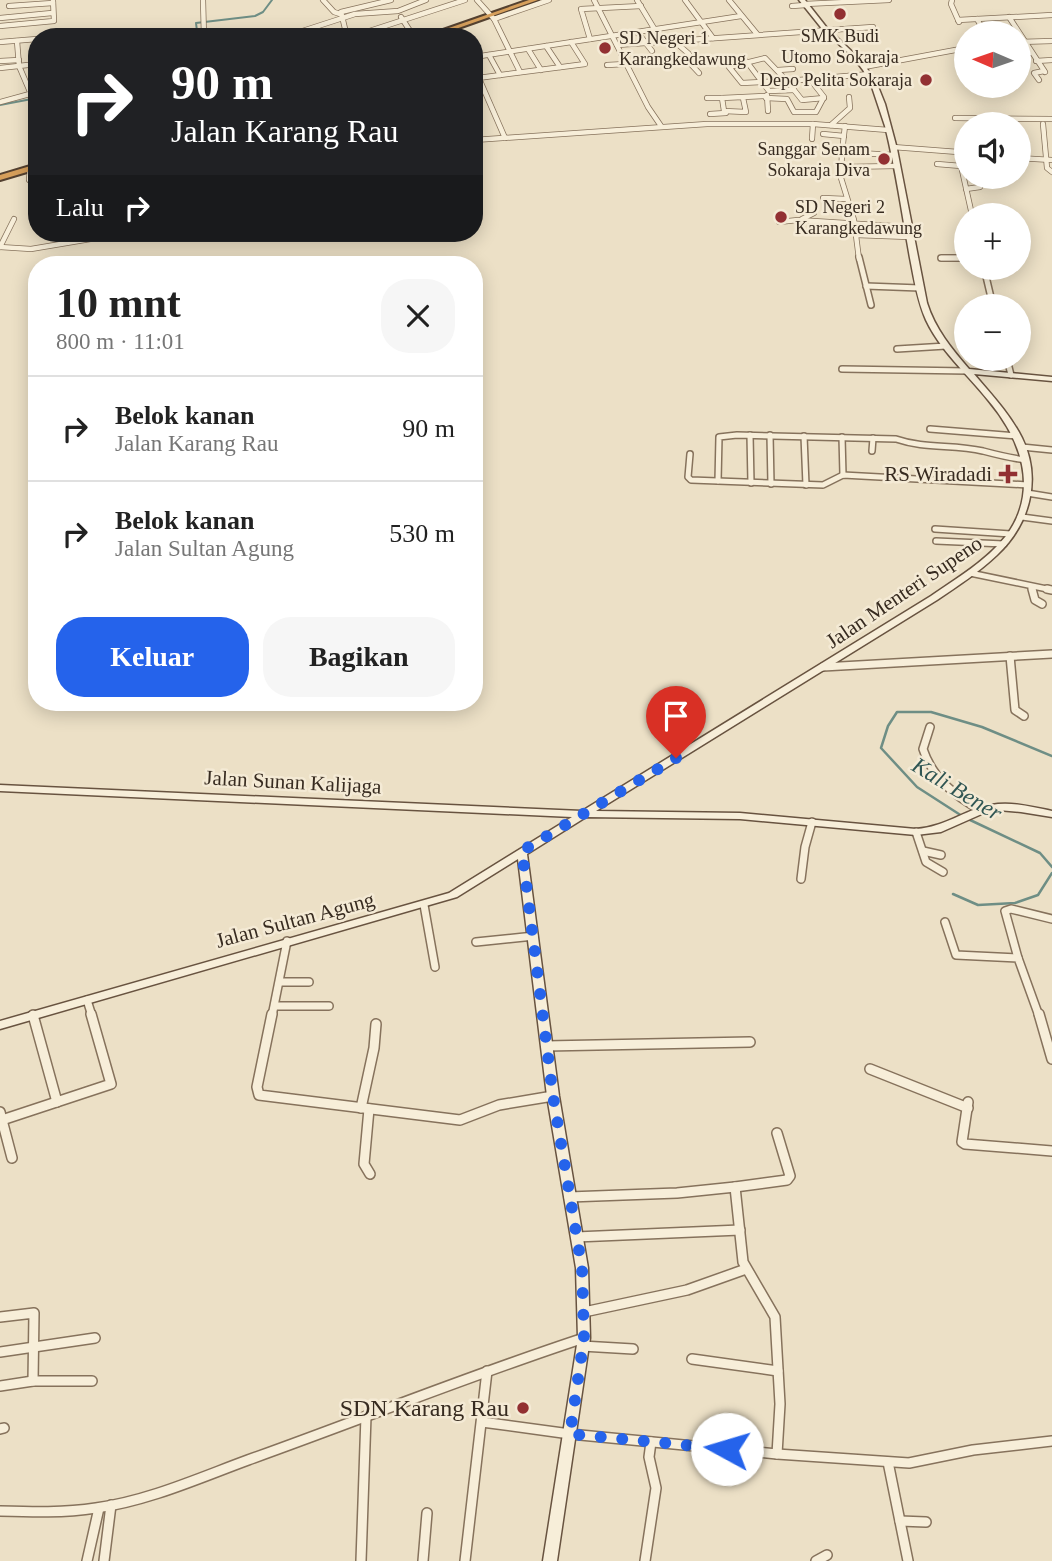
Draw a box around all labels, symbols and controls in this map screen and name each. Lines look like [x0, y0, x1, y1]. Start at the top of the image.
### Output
marker: SMK Budi Utomo Sokaraja [832, 6, 848, 22]
north arrow [954, 21, 1031, 98]
map controls [954, 21, 1031, 371]
place label: SMK Budi Utomo Sokaraja [781, 26, 899, 67]
place label: SD Negeri 1 Karangkedawung [619, 28, 746, 69]
marker: SD Negeri 1 Karangkedawung [597, 40, 613, 56]
text: 90 m [171, 55, 273, 110]
icon: right [56, 56, 147, 147]
place label: Depo Pelita Sokaraja [760, 70, 912, 90]
marker: Depo Pelita Sokaraja [918, 72, 934, 88]
button: sound [954, 112, 1031, 189]
text: Jalan Karang Rau [171, 113, 398, 149]
place label: Sanggar Senam Sokaraja Diva [758, 139, 870, 180]
marker: Sanggar Senam Sokaraja Diva [876, 151, 892, 167]
icon: right [118, 189, 156, 227]
text: Lalu [56, 193, 104, 222]
place label: SD Negeri 2 Karangkedawung [795, 197, 922, 238]
button: + [954, 203, 1031, 280]
marker: SD Negeri 2 Karangkedawung [773, 209, 789, 225]
button: close [381, 279, 455, 353]
text: 10 mnt [56, 280, 181, 326]
button: − [954, 294, 1031, 371]
text: 800 m · 11:01 [56, 329, 185, 354]
text: Belok kanan [115, 401, 254, 430]
icon: right [56, 410, 94, 448]
text: 90 m [402, 414, 455, 443]
text: Jalan Karang Rau [115, 431, 279, 456]
place label: RS Wiradadi [884, 462, 992, 486]
marker: RS Wiradadi [998, 464, 1018, 484]
text: Belok kanan [115, 506, 254, 535]
icon: right [56, 515, 94, 553]
text: 530 m [389, 519, 455, 548]
street label: Jalan Menteri Supeno [821, 531, 987, 653]
text: Jalan Sultan Agung [115, 536, 294, 561]
button: Keluar [56, 617, 249, 697]
button: Bagikan [263, 617, 455, 697]
pin [646, 686, 706, 758]
icon: arrive [657, 697, 695, 735]
water label: Kali Bener [907, 752, 1007, 826]
street label: Jalan Sunan Kalijaga [204, 765, 383, 799]
street label: Jalan Sultan Agung [213, 887, 377, 953]
place label: SDN Karang Rau [340, 1395, 509, 1421]
marker: SDN Karang Rau [515, 1400, 531, 1416]
position arrow [690, 1412, 764, 1486]

